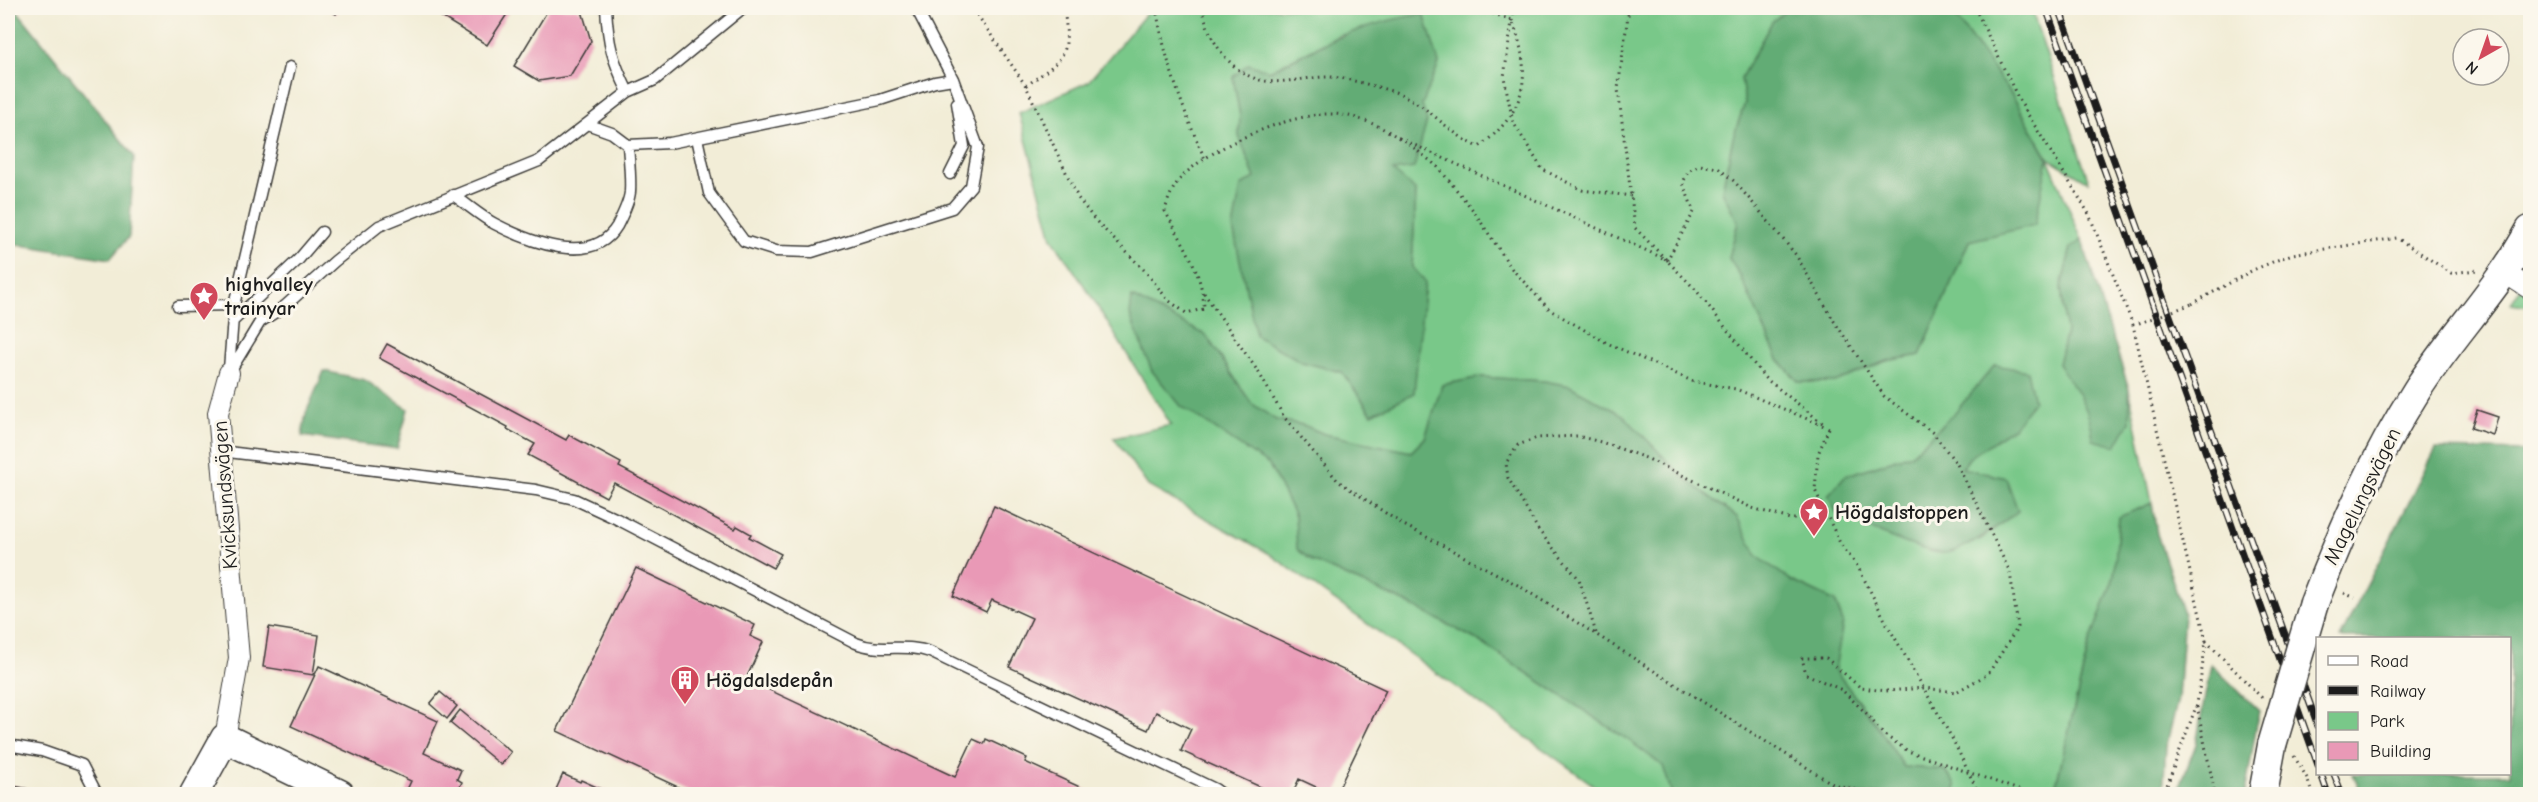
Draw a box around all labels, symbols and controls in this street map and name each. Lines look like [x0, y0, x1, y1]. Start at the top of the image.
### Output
north arrow [2451, 27, 2511, 87]
text: N [2462, 57, 2482, 78]
place label: highvalley trainyar [224, 272, 313, 320]
place icon: highvalley trainyar [188, 280, 220, 322]
street label: Kvicksundsvägen [208, 420, 242, 570]
street label: Magelungsvägen [2318, 424, 2406, 568]
place icon: Högdalstoppen [1798, 496, 1830, 538]
place label: Högdalstoppen [1835, 500, 1969, 524]
legend [2316, 637, 2511, 775]
text: Road [2370, 651, 2409, 672]
building icon: Högdalsdepån [669, 664, 701, 706]
place label: Högdalsdepån [706, 668, 833, 692]
text: Railway [2370, 681, 2427, 702]
text: Park [2370, 711, 2405, 732]
text: Building [2370, 741, 2432, 762]

